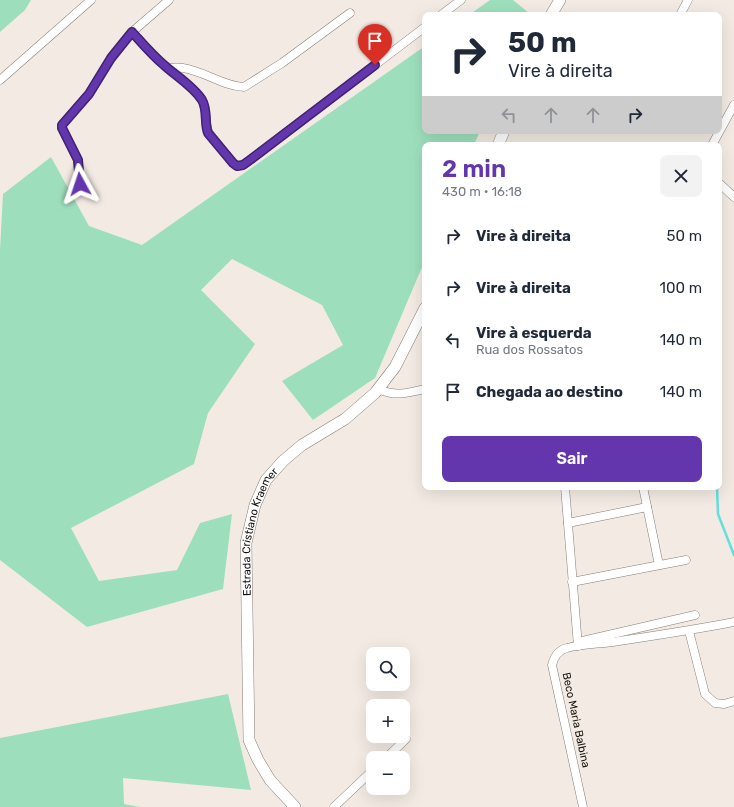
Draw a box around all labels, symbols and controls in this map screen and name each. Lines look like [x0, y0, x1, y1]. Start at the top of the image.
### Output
pin [358, 24, 392, 65]
text: 50 m [508, 26, 577, 59]
icon: right [442, 28, 494, 80]
icon: arrive [364, 30, 386, 52]
text: Vire à direita [508, 60, 613, 82]
icon: left [498, 104, 520, 126]
icon: ahead [540, 104, 562, 126]
icon: ahead [582, 104, 604, 126]
icon: right [624, 104, 646, 126]
text: 2 min [442, 155, 506, 183]
button: close [660, 155, 702, 197]
position arrow [59, 163, 101, 205]
text: 430 m · 16:18 [442, 184, 522, 199]
icon: right [442, 225, 464, 247]
text: Vire à direita [476, 227, 571, 245]
text: 50 m [667, 227, 702, 245]
icon: right [442, 277, 464, 299]
text: Vire à direita [476, 279, 571, 297]
text: 100 m [660, 279, 702, 297]
text: Vire à esquerda [476, 324, 592, 342]
icon: left [442, 329, 464, 351]
text: 140 m [660, 331, 702, 349]
text: Rua dos Rossatos [476, 342, 583, 357]
icon: arrive [442, 381, 464, 403]
text: Chegada ao destino [476, 383, 623, 401]
text: 140 m [660, 383, 702, 401]
button: Sair [442, 436, 702, 482]
street label: Estrada Cristiano Kraemer [239, 464, 281, 596]
map controls [366, 647, 410, 795]
button: search [366, 647, 410, 691]
street label: Beco Maria Balbina [560, 671, 592, 769]
button: + [366, 699, 410, 743]
button: − [366, 751, 410, 795]

